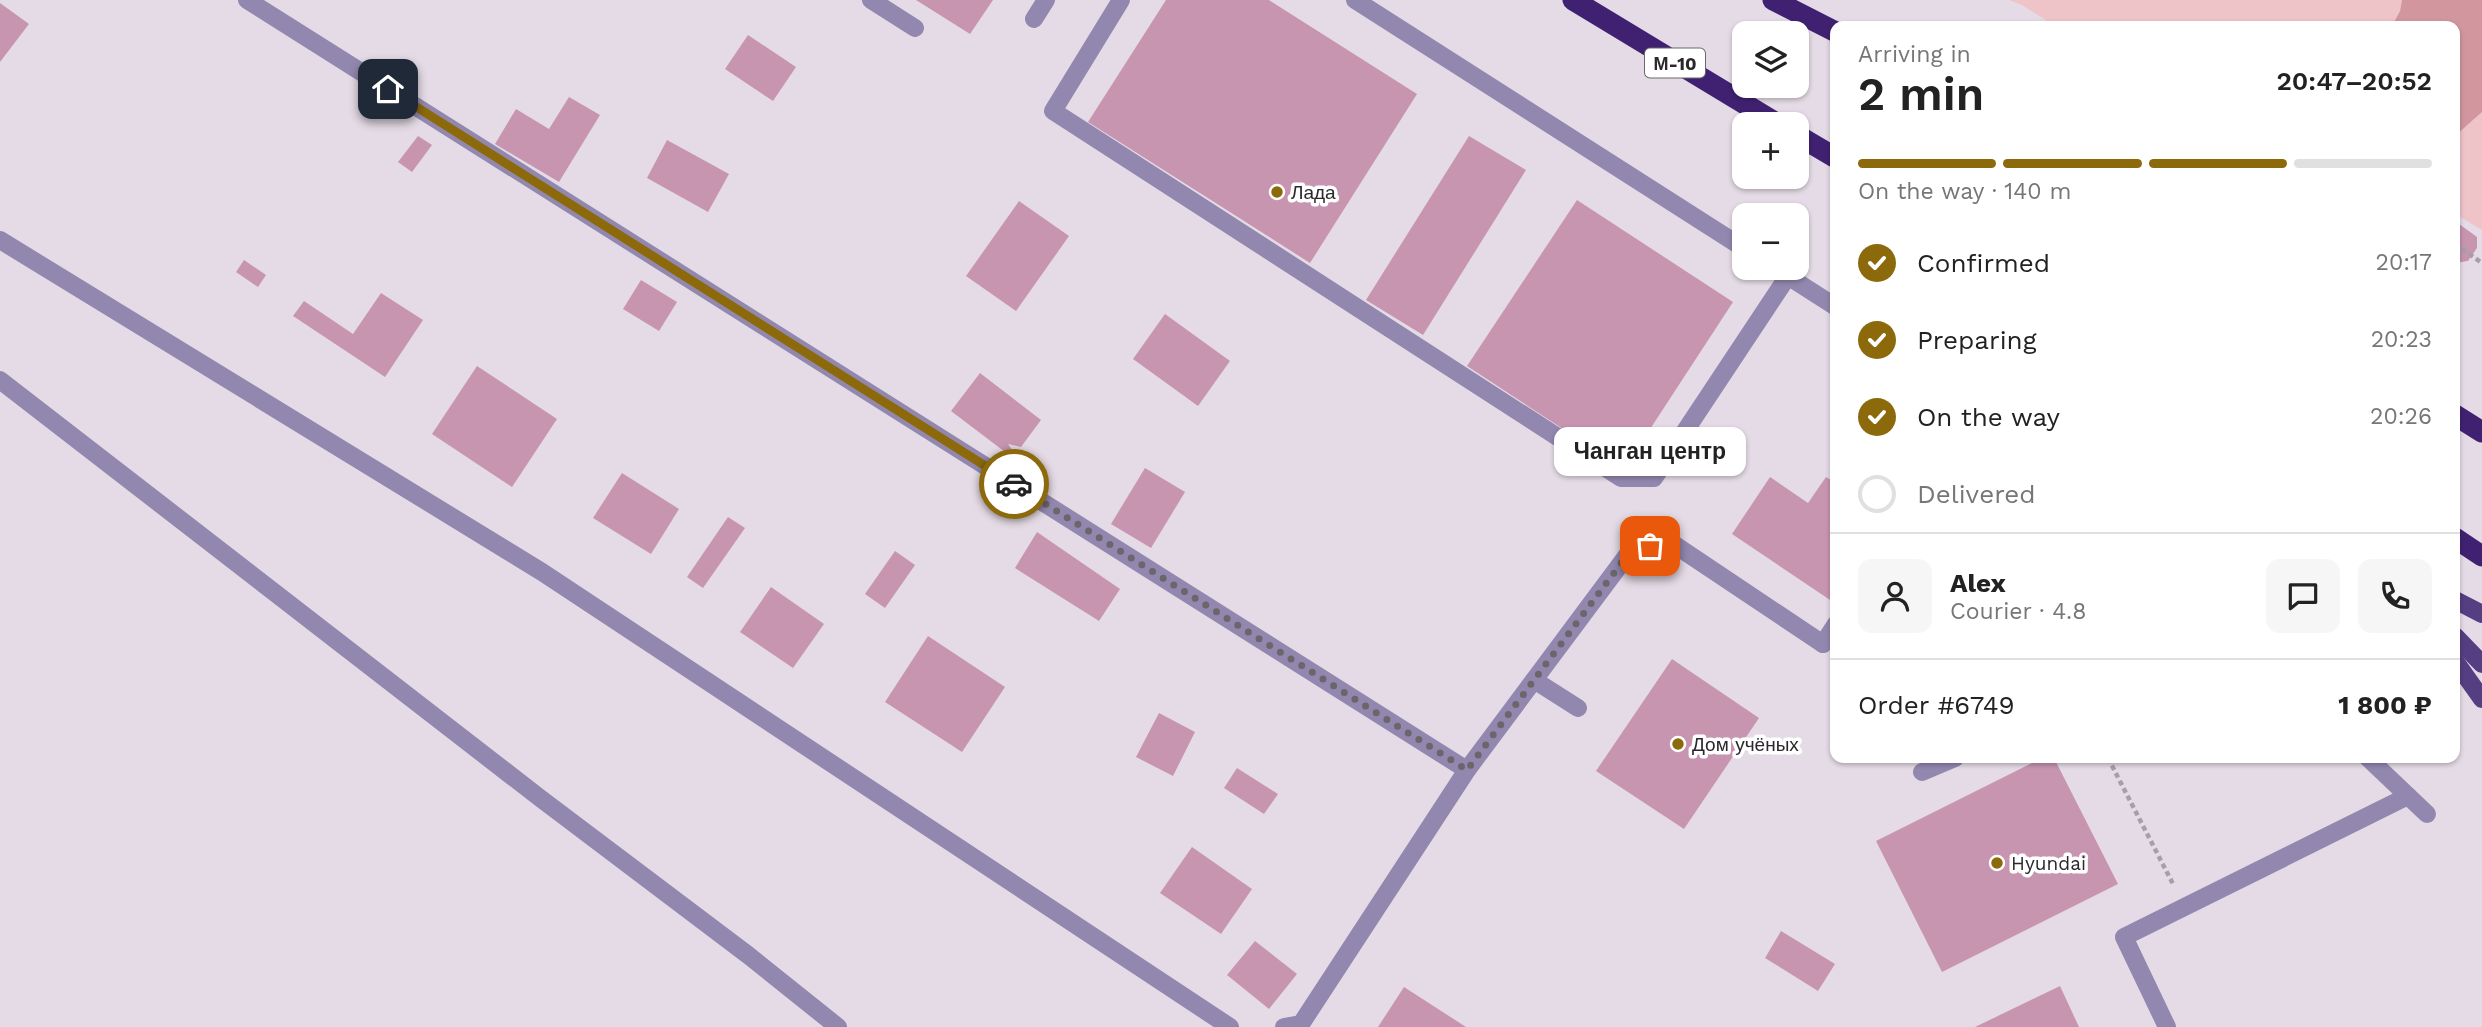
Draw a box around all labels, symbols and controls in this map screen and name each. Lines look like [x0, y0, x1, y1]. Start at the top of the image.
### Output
map controls [1732, 21, 1809, 280]
button: layers [1732, 21, 1809, 98]
text: Arriving in [1858, 41, 1971, 68]
road number: М-10 [1645, 48, 1705, 78]
pin [358, 59, 418, 119]
text: 20:47–20:52 [2276, 66, 2432, 96]
text: 2 min [1858, 67, 1984, 121]
icon: home [369, 70, 407, 108]
button: + [1732, 112, 1809, 189]
text: On the way · 140 m [1858, 178, 2071, 205]
place label: Лада [1291, 181, 1336, 204]
marker: Лада [1269, 184, 1285, 200]
button: − [1732, 203, 1809, 280]
icon: check [1858, 244, 1896, 282]
text: Confirmed [1917, 248, 2050, 278]
text: 20:17 [2376, 249, 2432, 276]
icon: check [1858, 321, 1896, 359]
text: Preparing [1917, 325, 2037, 355]
text: 20:23 [2371, 326, 2432, 353]
icon: check [1858, 398, 1896, 436]
text: On the way [1917, 402, 2060, 432]
text: 20:26 [2370, 403, 2432, 430]
callout: Чанган центр [1554, 427, 1746, 476]
text: Чанган центр [1574, 438, 1726, 465]
courier [979, 449, 1049, 519]
icon: car [995, 465, 1033, 503]
text: Delivered [1917, 479, 2036, 509]
pin [1620, 516, 1680, 576]
icon: bag [1631, 527, 1669, 565]
button: person [1858, 559, 1932, 633]
button: chat [2266, 559, 2340, 633]
button: phone [2358, 559, 2432, 633]
text: Alex [1950, 568, 2006, 598]
text: Courier · 4.8 [1950, 598, 2086, 625]
text: Order #6749 [1858, 690, 2015, 720]
text: 1 800 ₽ [2338, 690, 2432, 720]
place label: Дом учёных [1692, 733, 1799, 756]
marker: Дом учёных [1670, 736, 1686, 752]
place label: Hyundai [2011, 852, 2086, 875]
marker: Hyundai [1989, 855, 2005, 871]

